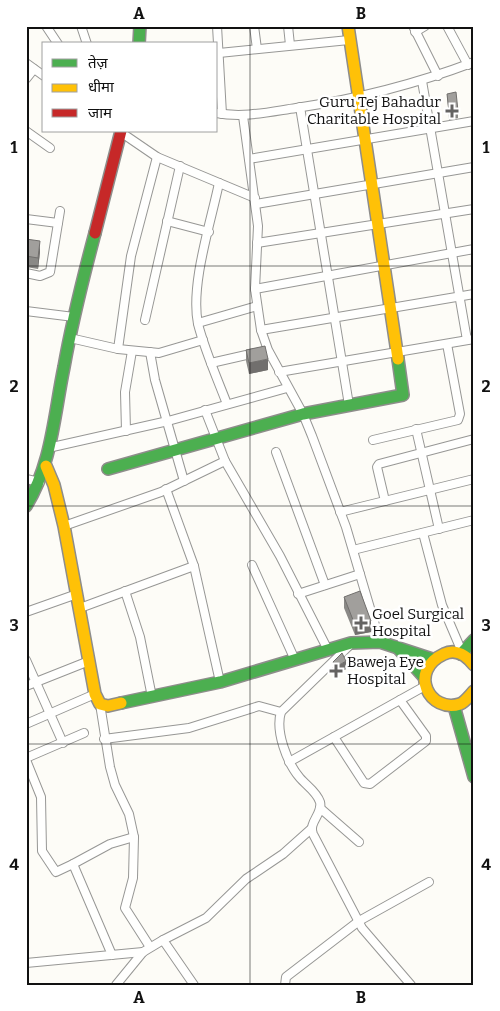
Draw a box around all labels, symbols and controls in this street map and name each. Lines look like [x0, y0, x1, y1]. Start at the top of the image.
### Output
text: A [133, 4, 145, 23]
text: B [356, 4, 366, 23]
legend [42, 42, 218, 132]
text: तेज़ [88, 54, 109, 72]
text: धीमा [88, 78, 115, 96]
place label: Guru Tej Bahadur Charitable Hospital [307, 93, 441, 128]
text: जाम [88, 104, 113, 122]
marker: Guru Tej Bahadur Charitable Hospital [445, 104, 459, 118]
text: 1 [11, 138, 18, 157]
text: 1 [483, 138, 490, 157]
text: 2 [9, 377, 19, 396]
text: 2 [481, 377, 491, 396]
place label: Goel Surgical Hospital [372, 605, 464, 640]
text: 3 [9, 616, 19, 635]
marker: Goel Surgical Hospital [354, 616, 368, 630]
text: 3 [481, 616, 491, 635]
place label: Baweja Eye Hospital [347, 653, 424, 688]
marker: Baweja Eye Hospital [329, 664, 343, 678]
text: 4 [9, 855, 19, 874]
text: 4 [481, 855, 491, 874]
text: A [133, 988, 145, 1007]
text: B [356, 988, 366, 1007]

